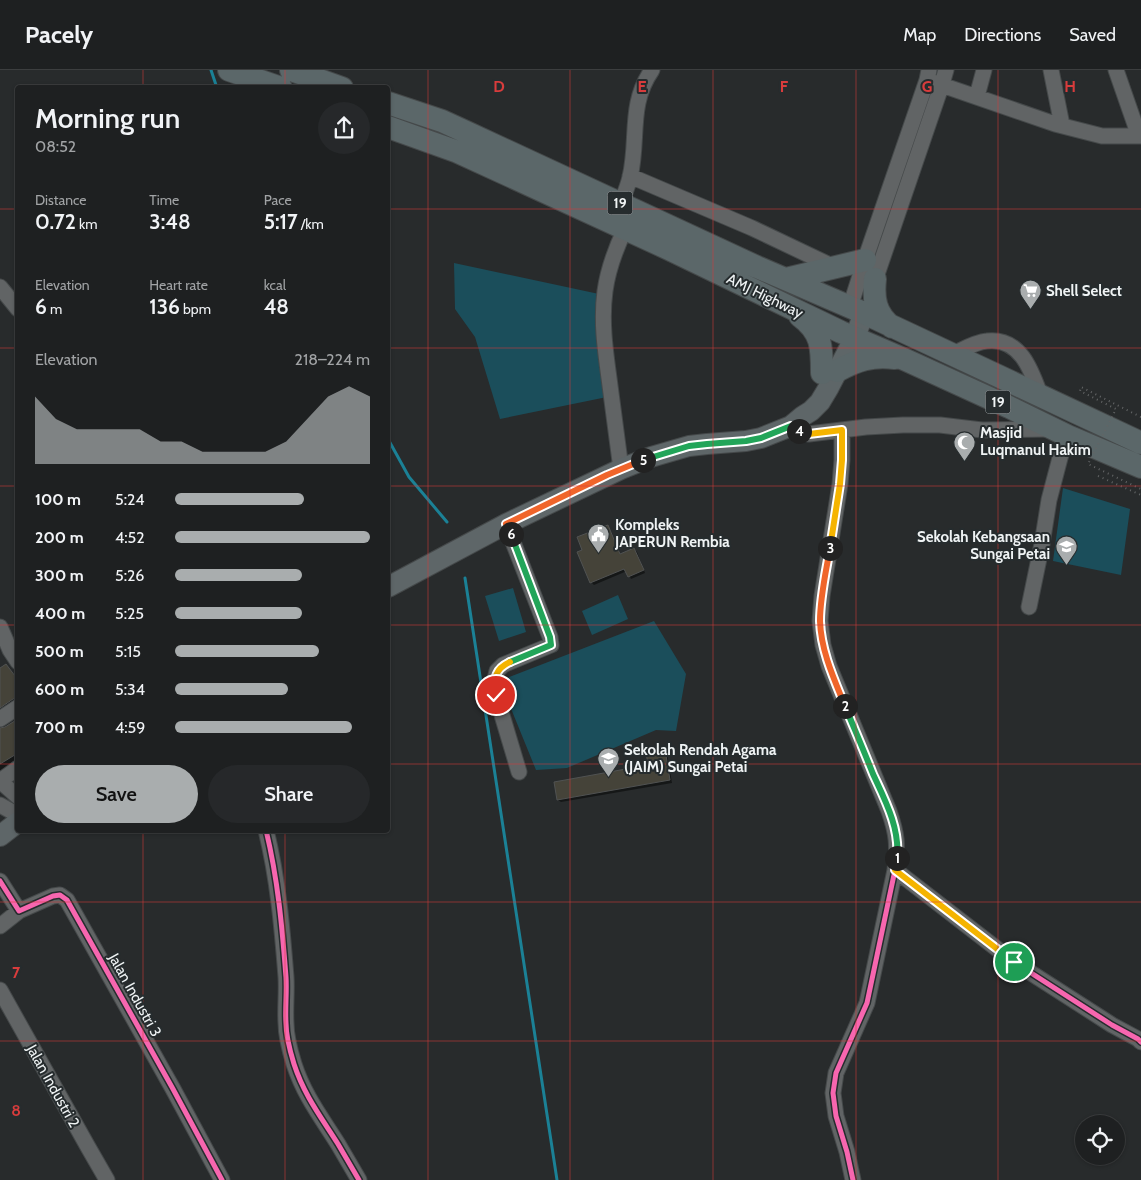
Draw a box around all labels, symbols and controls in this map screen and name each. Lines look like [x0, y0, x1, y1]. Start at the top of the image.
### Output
text: Pacely [25, 20, 93, 49]
text: Map [903, 24, 936, 46]
text: Directions [964, 24, 1041, 46]
text: Saved [1069, 24, 1116, 46]
text: D [493, 77, 505, 96]
text: E [637, 77, 647, 96]
text: F [780, 77, 789, 96]
text: G [922, 77, 932, 96]
text: H [1064, 77, 1076, 96]
text: Morning run [35, 101, 180, 135]
button: share [318, 102, 370, 154]
text: 08:52 [35, 137, 76, 156]
text: Distance [35, 191, 87, 209]
text: Time [149, 191, 179, 209]
text: Pace [264, 191, 292, 209]
road number: 19 [608, 192, 632, 214]
text: 0.72 [35, 209, 76, 234]
text: 3:48 [149, 209, 191, 234]
text: 5:17 [264, 209, 298, 234]
text: km [76, 215, 97, 233]
text: /km [298, 215, 324, 233]
street label: AMJ Highway [724, 270, 807, 322]
text: Elevation [35, 276, 90, 294]
text: Heart rate [149, 276, 208, 294]
text: kcal [264, 276, 286, 294]
supermarket icon: Shell Select [1018, 279, 1042, 310]
place label: Shell Select [1046, 282, 1122, 300]
text: 6 [35, 294, 47, 319]
text: 136 [149, 294, 180, 319]
text: 48 [264, 294, 289, 319]
text: m [47, 300, 62, 318]
text: bpm [180, 300, 211, 318]
text: Elevation [35, 350, 98, 369]
text: 218–224 m [295, 350, 370, 369]
road number: 19 [986, 391, 1010, 414]
pin: 4 [786, 418, 812, 444]
text: 4 [795, 422, 804, 440]
place label: Masjid Luqmanul Hakim [980, 424, 1091, 459]
mosque icon: Masjid Luqmanul Hakim [952, 430, 976, 461]
pin: 5 [630, 448, 656, 472]
text: 5 [640, 451, 647, 469]
text: 100 m [35, 490, 81, 509]
text: 5:24 [115, 490, 145, 509]
place label: Kompleks JAPERUN Rembia [614, 516, 730, 551]
pin: 6 [498, 522, 524, 546]
public building icon: Kompleks JAPERUN Rembia [587, 522, 611, 553]
text: 6 [508, 525, 515, 543]
text: 200 m [35, 528, 84, 547]
text: 4:52 [115, 528, 145, 547]
place label: Sekolah Kebangsaan Sungai Petai [917, 528, 1050, 563]
school or university icon: Sekolah Kebangsaan Sungai Petai [1054, 534, 1078, 565]
pin: 3 [818, 536, 842, 560]
text: 3 [827, 539, 834, 557]
text: 300 m [35, 566, 84, 585]
text: 5:26 [115, 566, 144, 585]
text: 400 m [35, 604, 85, 623]
text: 5:25 [115, 604, 144, 623]
text: 500 m [35, 642, 84, 661]
text: 5:15 [115, 642, 141, 661]
pin [475, 674, 517, 716]
text: 600 m [35, 680, 84, 699]
text: 5:34 [115, 680, 145, 699]
icon: check [482, 681, 510, 709]
pin: 2 [832, 694, 858, 718]
text: 2 [842, 697, 849, 715]
text: 700 m [35, 718, 83, 737]
text: 4:59 [115, 718, 145, 737]
place label: Sekolah Rendah Agama (JAIM) Sungai Petai [624, 741, 777, 776]
school or university icon: Sekolah Rendah Agama (JAIM) Sungai Petai [596, 747, 620, 778]
button: Save [35, 765, 198, 823]
button: Share [208, 765, 370, 823]
pin: 1 [884, 846, 910, 870]
text: 1 [895, 849, 900, 867]
pin [993, 941, 1035, 983]
icon: arrive [1000, 948, 1028, 976]
street label: Jalan Industri 3 [104, 949, 165, 1040]
text: 7 [12, 963, 21, 982]
street label: Jalan Industri 2 [22, 1041, 83, 1131]
text: 8 [11, 1101, 21, 1120]
map controls [1075, 1115, 1125, 1165]
button: locate [1075, 1115, 1125, 1165]

